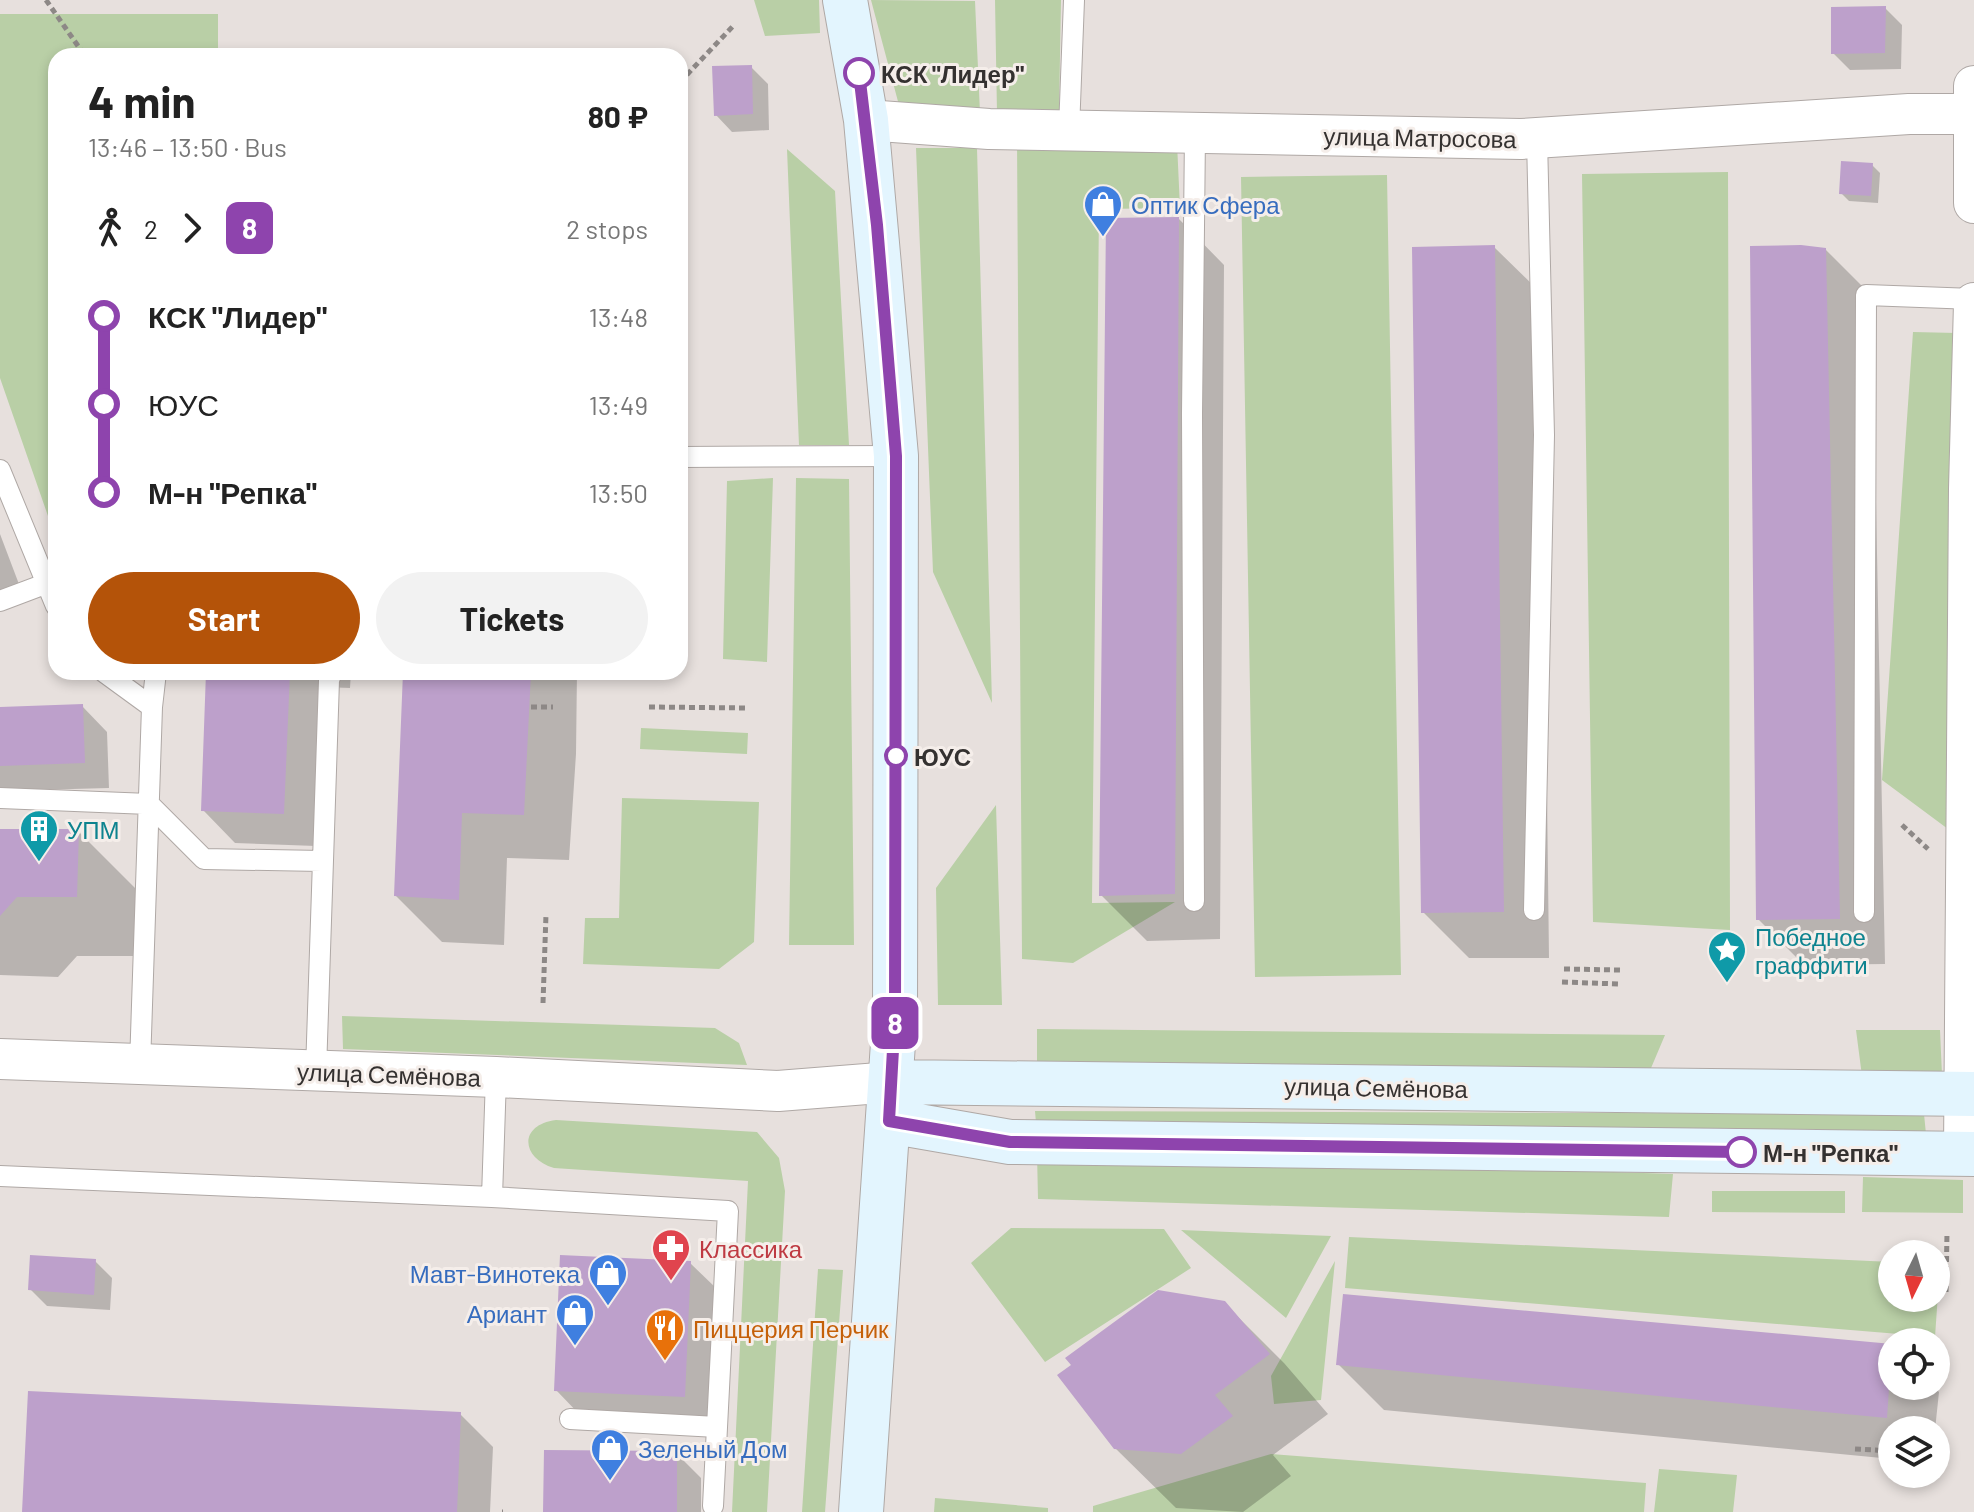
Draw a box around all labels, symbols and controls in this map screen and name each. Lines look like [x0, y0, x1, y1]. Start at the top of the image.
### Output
marker: КСК "Лидер" [844, 58, 874, 88]
place label: КСК "Лидер" [881, 59, 1025, 88]
text: 4 min [88, 74, 195, 127]
text: 80 ₽ [588, 98, 648, 134]
street label: улица Матросова [1323, 121, 1517, 153]
text: 13:46 – 13:50 · Bus [88, 131, 287, 162]
shop icon: Оптик Сфера [1082, 183, 1124, 238]
place label: Оптик Сфера [1131, 190, 1280, 219]
icon: walk [88, 206, 132, 250]
icon: forward [170, 206, 214, 250]
text: 8 [242, 211, 257, 245]
text: 2 [144, 213, 158, 244]
text: 2 stops [566, 213, 648, 244]
text: КСК "Лидер" [148, 298, 327, 334]
text: 13:48 [589, 301, 648, 332]
text: ЮУС [148, 386, 219, 422]
text: 13:49 [589, 389, 648, 420]
text: М-н "Репка" [148, 474, 317, 510]
text: 13:50 [589, 477, 648, 508]
button: Start [88, 572, 360, 664]
button: Tickets [376, 572, 648, 664]
place label: ЮУС [914, 742, 971, 771]
marker: ЮУС [885, 745, 907, 767]
building icon: УПМ [18, 808, 60, 863]
place label: УПМ [67, 815, 120, 844]
place label: Победное граффити [1755, 922, 1868, 979]
place icon: Победное граффити [1706, 929, 1748, 984]
line badge: 8 [869, 997, 921, 1049]
text: 8 [887, 1006, 903, 1040]
street label: улица Семёнова [297, 1056, 482, 1092]
street label: улица Семёнова [1284, 1071, 1469, 1103]
marker: М-н "Репка" [1726, 1137, 1756, 1167]
place label: М-н "Репка" [1763, 1138, 1898, 1167]
pharmacy icon: Классика [650, 1227, 692, 1282]
place label: Классика [699, 1234, 803, 1263]
north arrow [1878, 1240, 1950, 1312]
map controls [1878, 1240, 1950, 1488]
shop icon: Мавт-Винотека [587, 1252, 629, 1307]
place label: Мавт-Винотека [410, 1259, 581, 1288]
shop icon: Ариант [554, 1292, 596, 1347]
place label: Ариант [467, 1299, 547, 1328]
restaurant icon: Пиццерия Перчик [644, 1307, 686, 1362]
place label: Пиццерия Перчик [693, 1314, 889, 1343]
button: locate [1878, 1328, 1950, 1400]
button: layers [1878, 1416, 1950, 1488]
shop icon: Зеленый Дом [589, 1427, 631, 1482]
place label: Зеленый Дом [638, 1434, 787, 1463]

